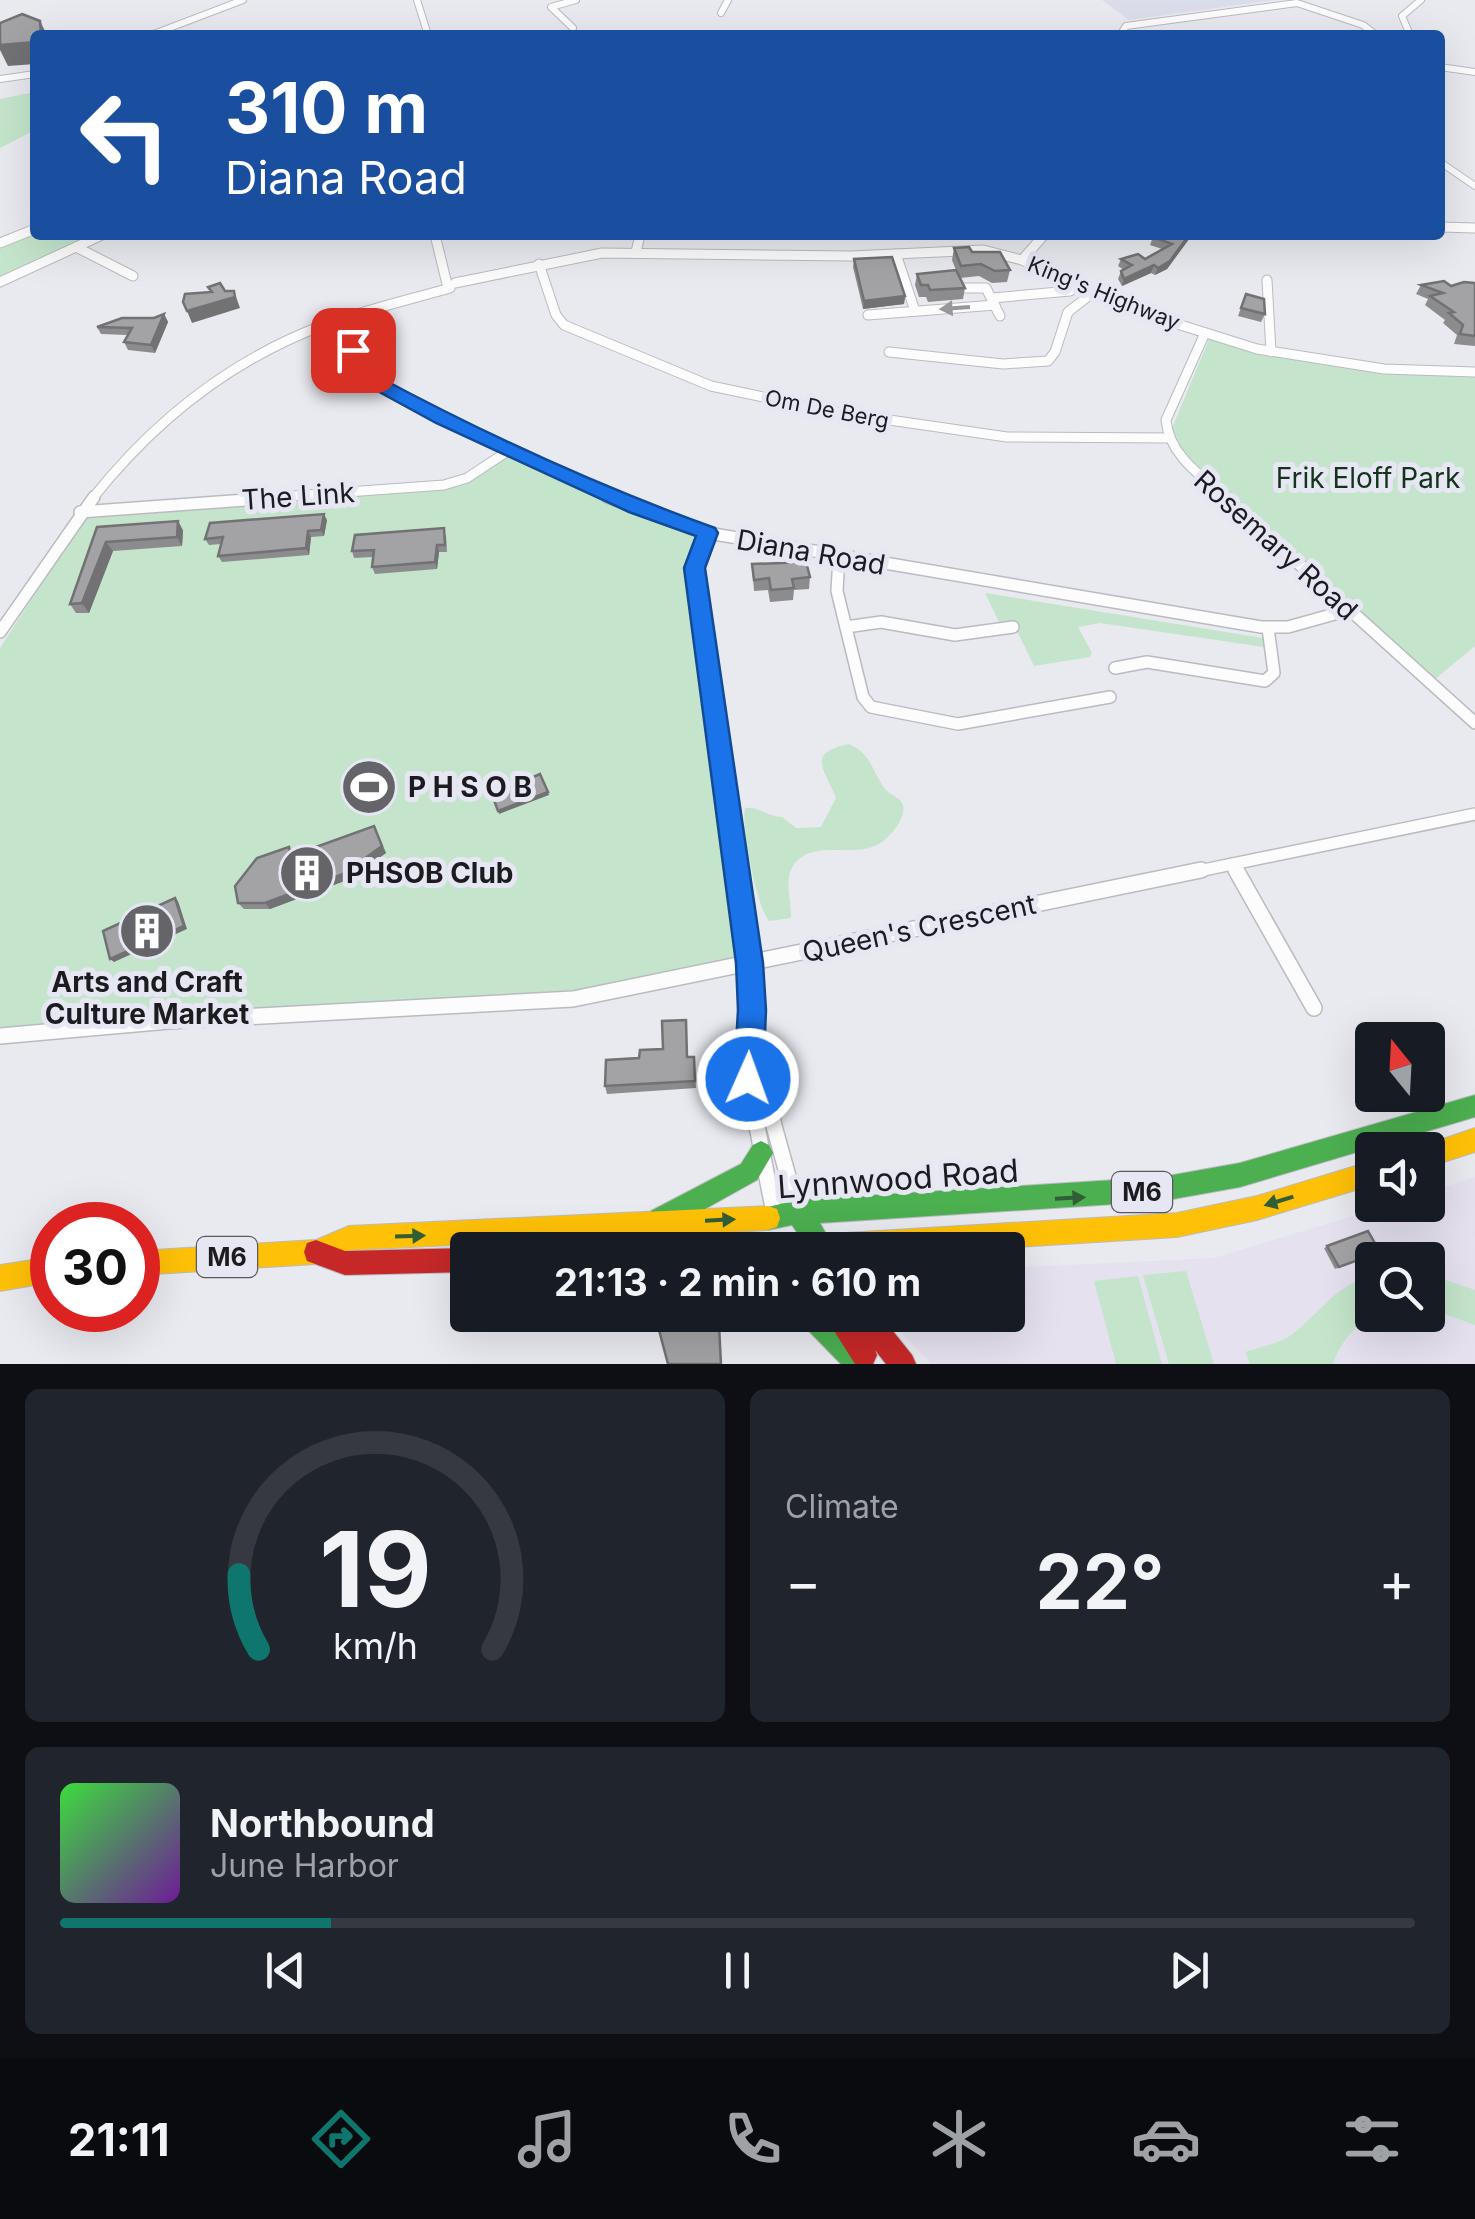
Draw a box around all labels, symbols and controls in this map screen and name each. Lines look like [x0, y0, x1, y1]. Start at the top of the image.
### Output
text: 310 m [225, 65, 428, 150]
icon: left [60, 70, 190, 200]
text: Diana Road [225, 150, 467, 205]
street label: King's Highway [1024, 251, 1184, 335]
one-way arrow [939, 300, 971, 316]
pin [311, 308, 396, 393]
icon: arrive [326, 323, 381, 378]
street label: Om De Berg [763, 384, 891, 434]
park label: Frik Eloff Park [1276, 461, 1460, 495]
street label: Rosemary Road [1187, 463, 1365, 627]
street label: The Link [240, 475, 356, 517]
street label: Diana Road [734, 522, 888, 582]
sports icon: P H S O B [339, 757, 399, 817]
place label: P H S O B [408, 770, 532, 804]
building icon: PHSOB Club [277, 843, 337, 903]
place label: PHSOB Club [346, 856, 514, 890]
street label: Queen's Crescent [799, 887, 1039, 969]
building icon: Arts and Craft Culture Market [117, 901, 177, 961]
place label: Arts and Craft Culture Market [45, 965, 249, 1031]
north arrow [1355, 1022, 1445, 1112]
map controls [1355, 1022, 1445, 1332]
position arrow [696, 1027, 800, 1131]
button: sound [1355, 1132, 1445, 1222]
street label: Lynnwood Road [776, 1151, 1020, 1206]
road number: M6 [1112, 1172, 1172, 1212]
one-way arrow [1055, 1190, 1087, 1206]
one-way arrow [1263, 1194, 1294, 1209]
speed limit sign: 30 [30, 1202, 160, 1332]
one-way arrow [704, 1212, 736, 1228]
one-way arrow [395, 1228, 427, 1244]
road number: M6 [197, 1237, 257, 1277]
button: search [1355, 1242, 1445, 1332]
text: 21:13 · 2 min · 610 m [554, 1259, 921, 1305]
text: Climate [785, 1487, 899, 1526]
text: 19 [319, 1506, 431, 1632]
text: 22° [1036, 1536, 1164, 1627]
text: − [785, 1549, 821, 1615]
text: + [1379, 1549, 1415, 1615]
text: km/h [333, 1624, 417, 1668]
text: Northbound [210, 1800, 435, 1846]
text: June Harbor [210, 1846, 399, 1885]
icon: previous [258, 1943, 313, 1998]
icon: pause [710, 1943, 765, 1998]
icon: next [1162, 1943, 1217, 1998]
icon: directions [306, 2104, 376, 2174]
icon: music [512, 2104, 582, 2174]
icon: phone [718, 2104, 788, 2174]
icon: climate [924, 2104, 994, 2174]
icon: car [1131, 2104, 1201, 2174]
icon: filters [1337, 2104, 1407, 2174]
text: 21:11 [68, 2112, 170, 2167]

